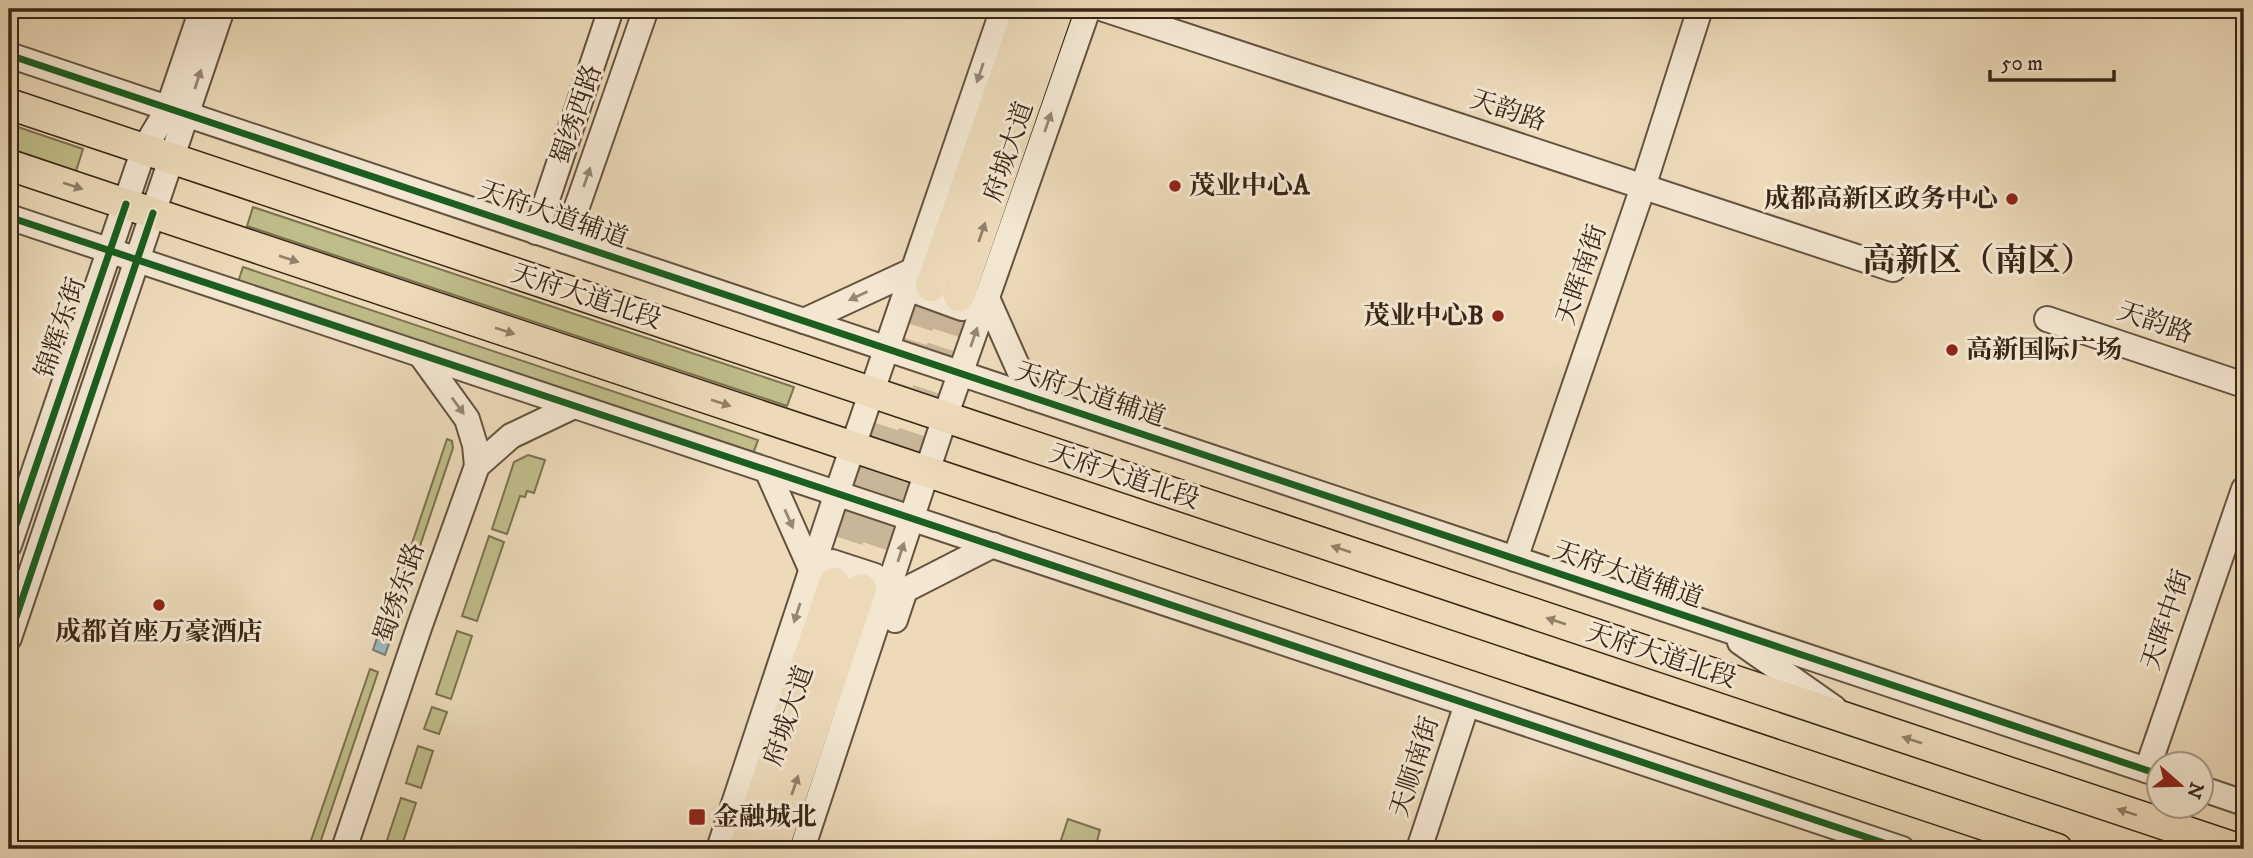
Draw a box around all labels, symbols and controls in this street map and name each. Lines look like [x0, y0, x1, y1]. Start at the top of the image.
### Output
scale bar [1990, 38, 2115, 82]
text: 50 m [2001, 51, 2043, 77]
street label: 蜀绣西路 [544, 60, 610, 170]
one-way arrow [974, 63, 985, 84]
one-way arrow [194, 68, 204, 89]
street label: 天韵路 [1466, 83, 1550, 139]
street label: 府城大道 [976, 97, 1042, 207]
one-way arrow [1043, 111, 1054, 132]
one-way arrow [582, 166, 593, 187]
place label: 茂业中心A [1189, 170, 1311, 203]
street label: 天府大道辅道 [474, 174, 632, 256]
marker: 茂业中心A [1167, 178, 1183, 194]
one-way arrow [63, 182, 84, 192]
place label: 成都高新区政务中心 [1764, 183, 1998, 216]
marker: 成都高新区政务中心 [2004, 191, 2020, 207]
street label: 天晖南街 [1549, 220, 1615, 330]
one-way arrow [977, 221, 987, 242]
district label: 高新区（南区） [1863, 241, 2094, 282]
one-way arrow [279, 254, 300, 265]
street label: 天府大道北段 [507, 257, 665, 337]
street label: 锦辉东街 [28, 273, 94, 383]
one-way arrow [848, 290, 868, 302]
street label: 天韵路 [2113, 295, 2197, 351]
place label: 茂业中心B [1364, 300, 1484, 333]
marker: 茂业中心B [1490, 308, 1506, 324]
one-way arrow [495, 326, 516, 337]
one-way arrow [969, 326, 980, 347]
place label: 高新国际广场 [1966, 334, 2122, 367]
marker: 高新国际广场 [1944, 342, 1960, 358]
street label: 天府大道辅道 [1011, 355, 1169, 435]
one-way arrow [451, 397, 465, 415]
one-way arrow [710, 398, 731, 409]
street label: 天府大道北段 [1045, 437, 1203, 517]
one-way arrow [783, 509, 795, 529]
street label: 天府大道辅道 [1549, 534, 1707, 616]
street label: 蜀绣东路 [367, 538, 433, 648]
one-way arrow [896, 541, 907, 562]
one-way arrow [1330, 543, 1351, 554]
street label: 天晖中街 [2134, 565, 2200, 675]
marker: 成都首座万豪酒店 [151, 597, 167, 613]
one-way arrow [791, 603, 801, 624]
one-way arrow [1546, 615, 1567, 626]
place label: 成都首座万豪酒店 [55, 616, 263, 649]
street label: 天府大道北段 [1582, 616, 1740, 696]
street label: 府城大道 [756, 661, 822, 771]
street label: 天顺南街 [1383, 712, 1447, 822]
one-way arrow [1901, 734, 1922, 745]
north arrow [2144, 750, 2214, 820]
one-way arrow [790, 774, 801, 795]
text: N [2181, 779, 2208, 802]
place label: 金融城北 [713, 801, 817, 834]
one-way arrow [2117, 806, 2138, 817]
marker: 金融城北 [687, 807, 707, 827]

